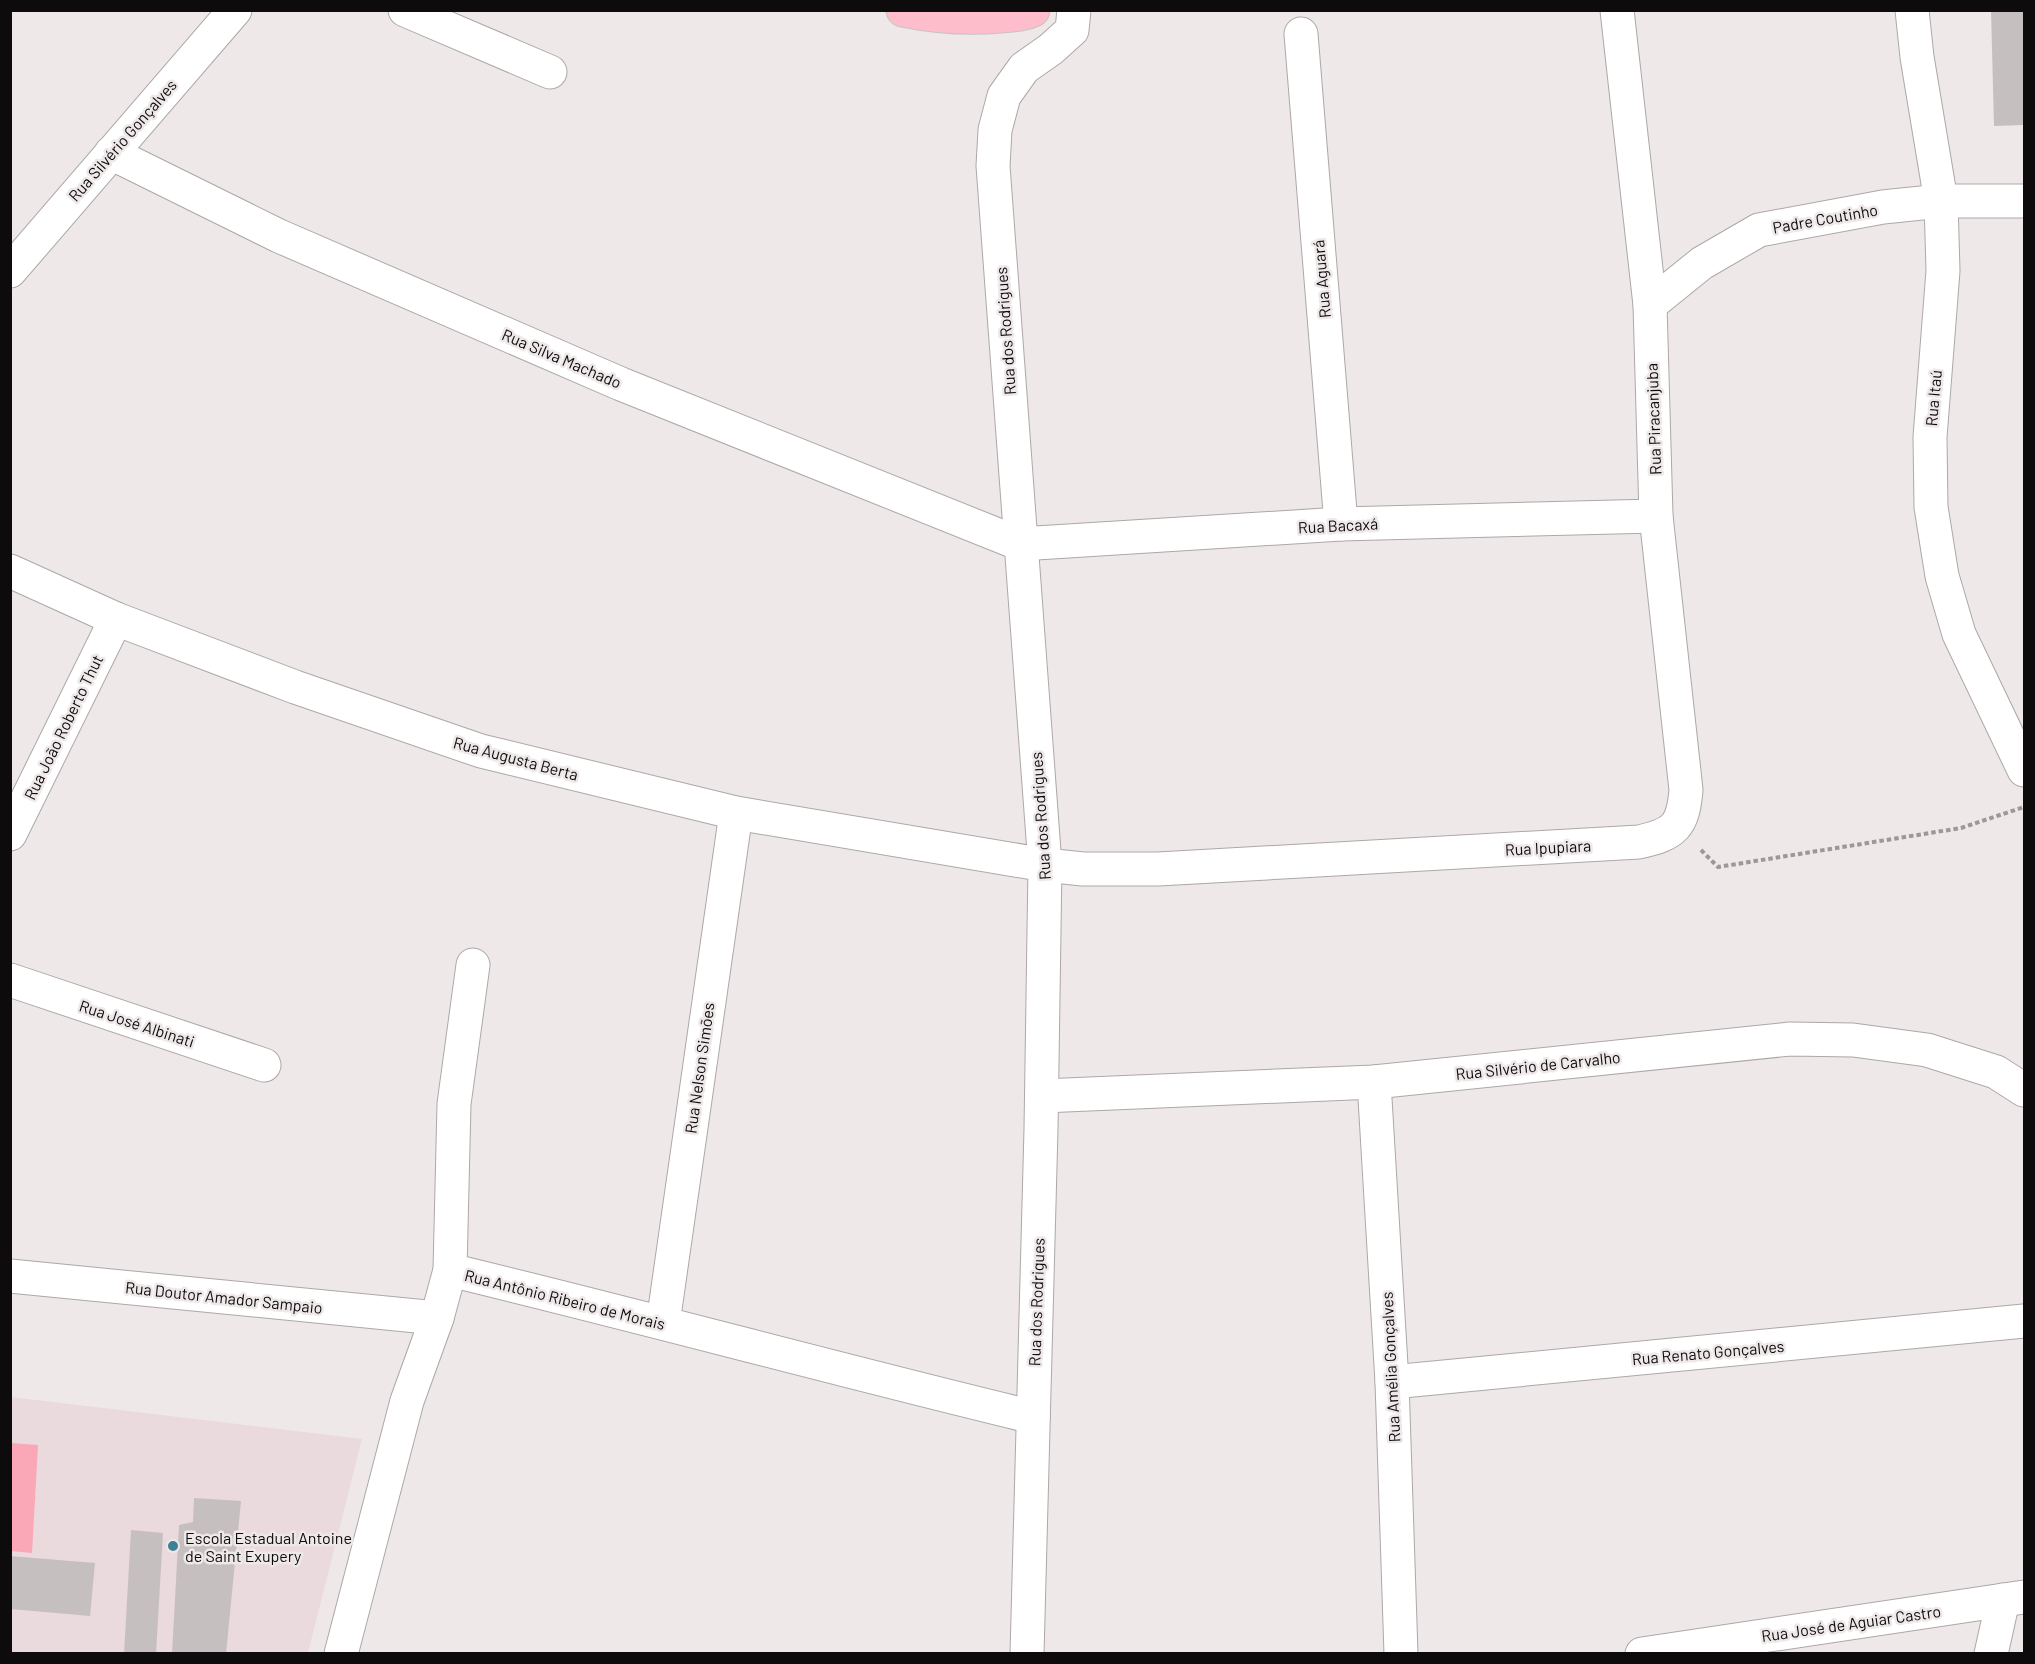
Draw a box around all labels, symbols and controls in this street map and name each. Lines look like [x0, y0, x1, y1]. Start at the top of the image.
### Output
street label: Rua Silvério Gonçalves [64, 75, 180, 205]
street label: Padre Coutinho [1771, 199, 1879, 237]
street label: Rua Aguará [1308, 239, 1334, 319]
street label: Rua dos Rodrigues [991, 266, 1019, 396]
street label: Rua Silva Machado [499, 324, 625, 392]
street label: Rua Piracanjuba [1642, 363, 1664, 475]
street label: Rua Itaú [1921, 369, 1945, 427]
street label: Rua Bacaxá [1297, 513, 1379, 537]
street label: Rua João Roberto Thut [20, 651, 106, 803]
street label: Rua Augusta Berta [451, 732, 581, 784]
street label: Rua dos Rodrigues [1026, 751, 1054, 881]
street label: Rua Ipupiara [1504, 835, 1592, 859]
street label: Rua José Albinati [77, 995, 197, 1051]
street label: Rua Nelson Simões [680, 1001, 718, 1135]
street label: Rua Silvério de Carvalho [1455, 1047, 1621, 1083]
street label: Rua dos Rodrigues [1024, 1237, 1048, 1367]
street label: Rua Antônio Ribeiro de Morais [463, 1265, 667, 1333]
street label: Rua Doutor Amador Sampaio [124, 1277, 324, 1317]
street label: Rua Amélia Gonçalves [1377, 1291, 1403, 1443]
street label: Rua Renato Gonçalves [1631, 1336, 1785, 1368]
place label: Escola Estadual Antoine de Saint Exupery [185, 1528, 352, 1565]
marker: Escola Estadual Antoine de Saint Exupery [166, 1539, 180, 1553]
street label: Rua José de Aguiar Castro [1760, 1601, 1942, 1645]

